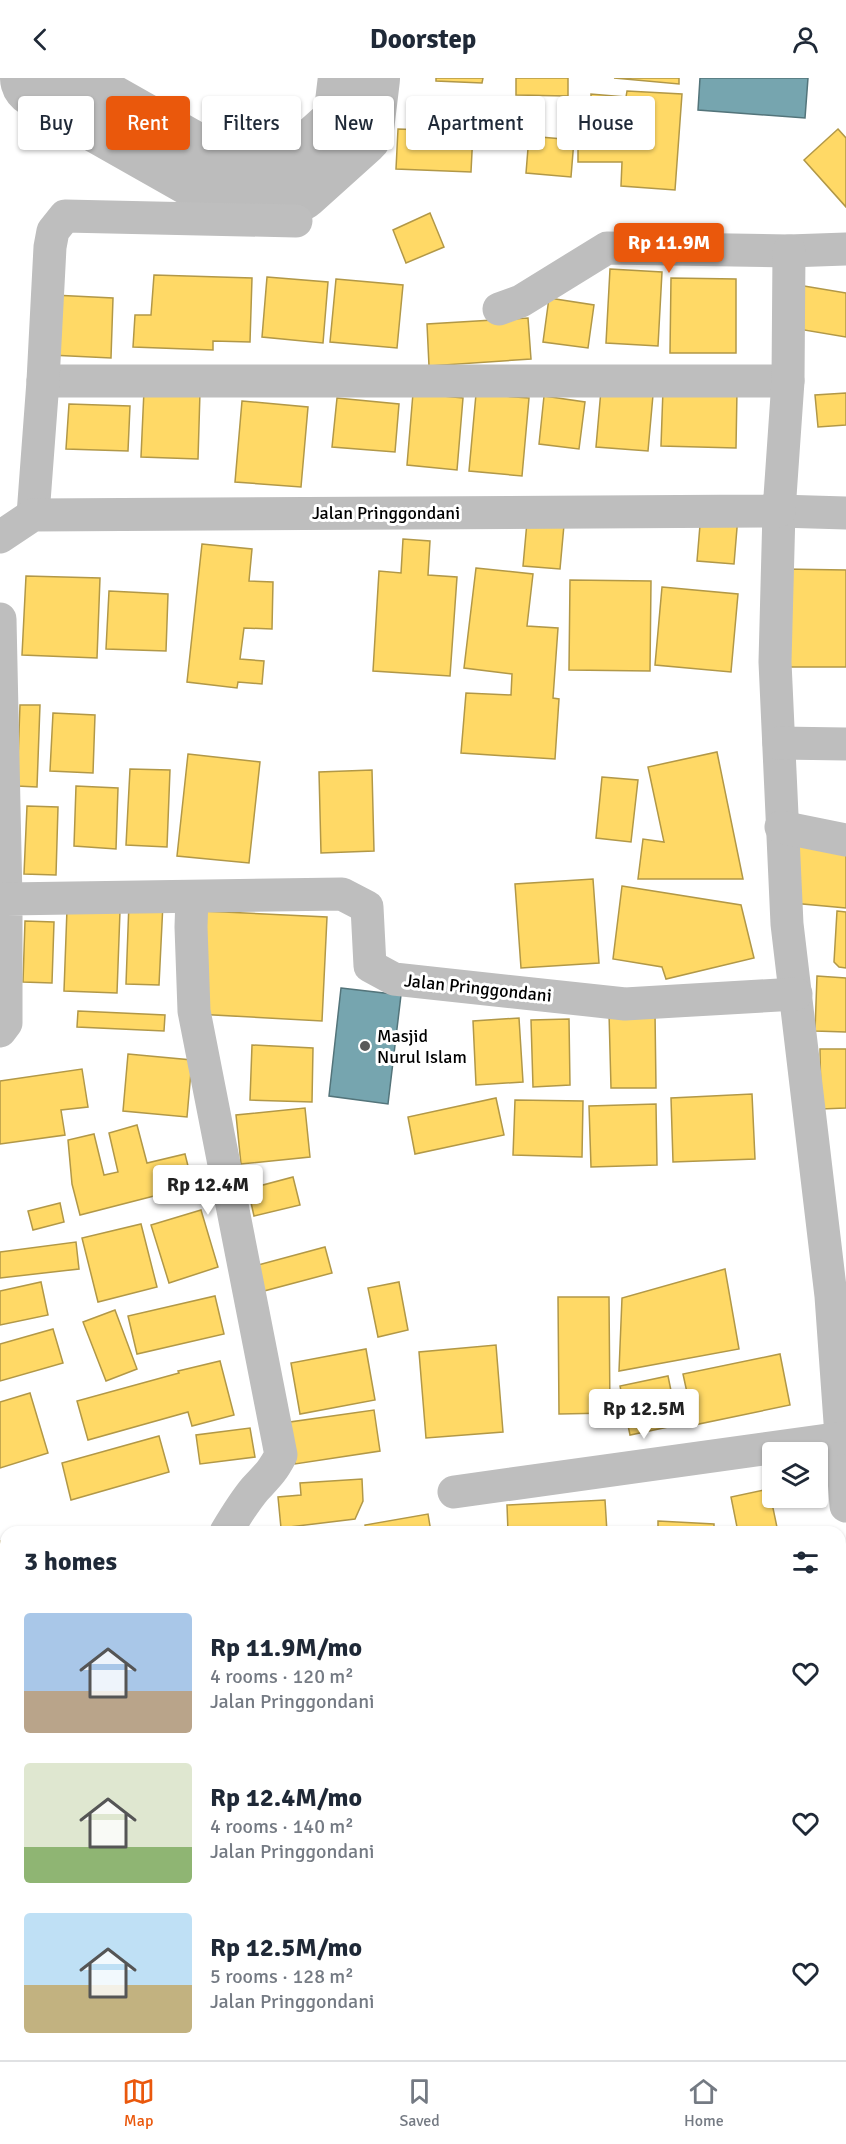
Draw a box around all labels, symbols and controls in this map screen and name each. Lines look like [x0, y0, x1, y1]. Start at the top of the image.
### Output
icon: back [24, 23, 57, 56]
text: Doorstep [370, 23, 476, 56]
icon: person [789, 23, 822, 56]
chip: Buy [18, 96, 94, 150]
chip: Rent [106, 96, 190, 150]
chip: Filters [202, 96, 301, 150]
chip: New [313, 96, 394, 150]
chip: Apartment [406, 96, 545, 150]
chip: House [557, 96, 655, 150]
pin: Rp 11.9M [607, 223, 731, 274]
text: Rp 11.9M [628, 230, 710, 255]
street label: Jalan Pringgondani [312, 502, 460, 524]
street label: Jalan Pringgondani [403, 969, 553, 1007]
place label: Masjid Nurul Islam [377, 1025, 467, 1068]
marker: Masjid Nurul Islam [358, 1039, 372, 1053]
pin: Rp 12.4M [146, 1165, 270, 1216]
text: Rp 12.4M [167, 1172, 249, 1197]
pin: Rp 12.5M [582, 1389, 706, 1440]
text: Rp 12.5M [603, 1396, 685, 1421]
map controls [762, 1442, 828, 1508]
button: layers [762, 1442, 828, 1508]
text: 3 homes [24, 1546, 117, 1578]
icon: filters [789, 1546, 822, 1579]
text: Rp 11.9M/mo [210, 1632, 362, 1664]
icon: home [72, 1637, 144, 1709]
icon: heart [789, 1657, 822, 1690]
text: 4 rooms · 120 m² [210, 1664, 354, 1689]
text: Jalan Pringgondani [210, 1689, 375, 1714]
text: Rp 12.4M/mo [210, 1782, 362, 1814]
icon: home [72, 1787, 144, 1859]
icon: heart [789, 1807, 822, 1840]
text: 4 rooms · 140 m² [210, 1814, 354, 1839]
text: Jalan Pringgondani [210, 1839, 375, 1864]
text: Rp 12.5M/mo [210, 1932, 362, 1964]
icon: home [72, 1937, 144, 2009]
icon: heart [789, 1957, 822, 1990]
text: 5 rooms · 128 m² [210, 1964, 354, 1989]
text: Jalan Pringgondani [210, 1989, 375, 2014]
tab: Map [122, 2075, 155, 2131]
tab: Saved [399, 2075, 440, 2131]
tab: Home [684, 2075, 724, 2131]

